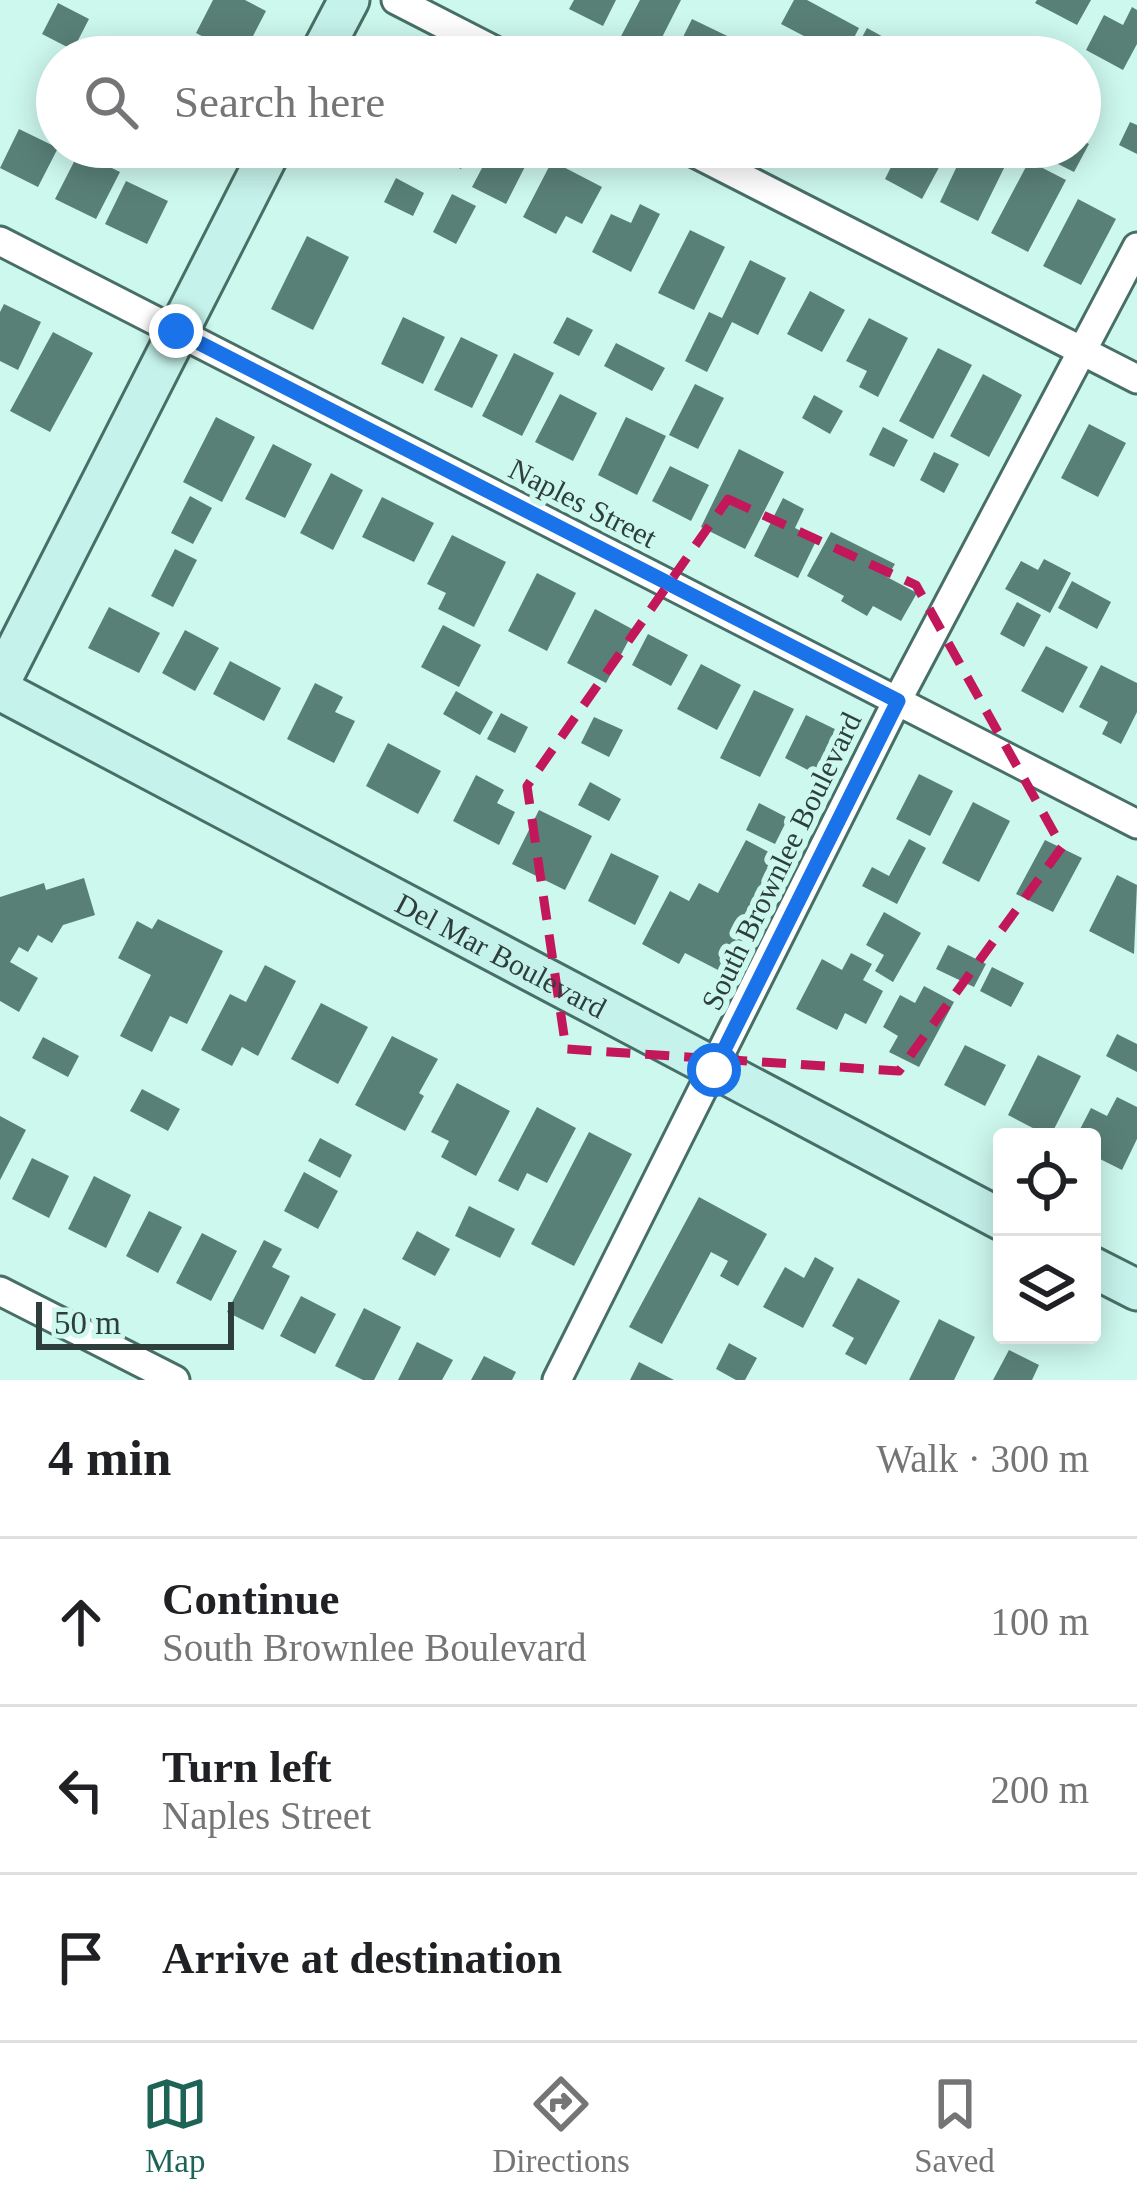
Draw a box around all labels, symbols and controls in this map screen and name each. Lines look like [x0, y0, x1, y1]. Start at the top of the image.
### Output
search box [36, 36, 1101, 168]
icon: search [78, 69, 144, 135]
text: Search here [174, 77, 385, 127]
route end [149, 304, 203, 358]
street label: Naples Street [504, 452, 663, 555]
street label: South Brownlee Boulevard [695, 707, 867, 1015]
street label: Del Mar Boulevard [390, 886, 612, 1024]
route start [687, 1043, 741, 1097]
map controls [993, 1128, 1101, 1344]
button: locate [993, 1128, 1101, 1236]
button: layers [993, 1236, 1101, 1344]
scale bar [36, 1296, 234, 1349]
text: 50 m [54, 1305, 121, 1341]
text: 4 min [48, 1430, 171, 1486]
text: Walk · 300 m [877, 1437, 1089, 1480]
text: Continue [162, 1574, 340, 1624]
icon: ahead [48, 1589, 114, 1655]
text: 100 m [990, 1600, 1089, 1643]
text: South Brownlee Boulevard [162, 1626, 587, 1669]
text: Turn left [162, 1742, 332, 1792]
icon: left [48, 1757, 114, 1823]
text: 200 m [990, 1768, 1089, 1811]
text: Naples Street [162, 1794, 371, 1837]
icon: arrive [48, 1925, 114, 1991]
text: Arrive at destination [162, 1933, 562, 1983]
tab: Map [142, 2071, 208, 2180]
tab: Directions [492, 2071, 630, 2180]
tab: Saved [914, 2071, 995, 2180]

